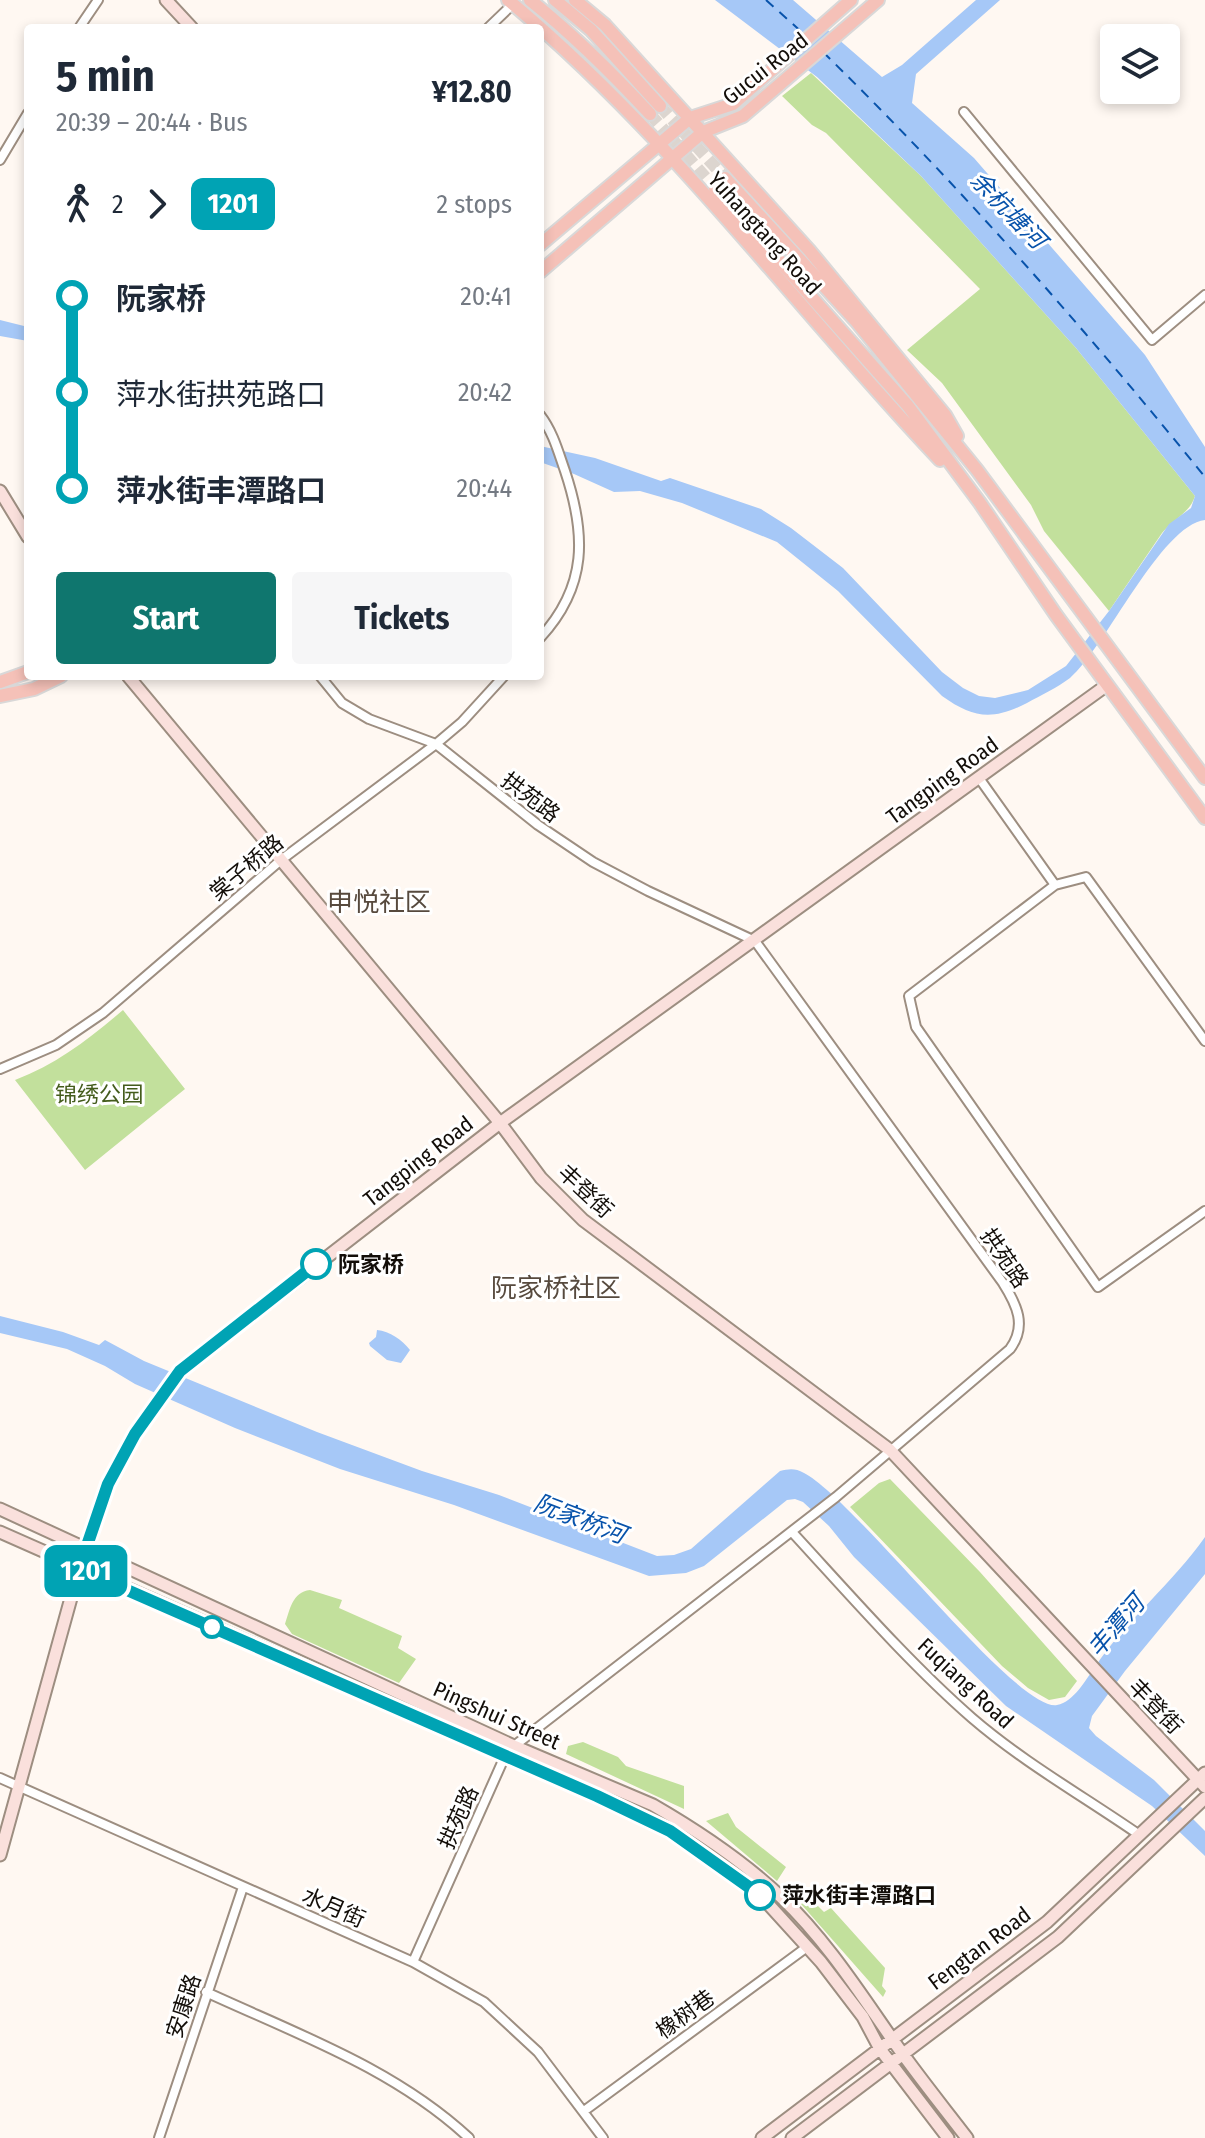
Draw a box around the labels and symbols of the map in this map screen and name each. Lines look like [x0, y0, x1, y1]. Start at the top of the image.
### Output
street label: Gucui Road [717, 27, 813, 110]
street label: Yuhangtang Road [702, 166, 827, 300]
water label: 余杭塘河 [965, 166, 1054, 257]
street label: Tangping Road [881, 731, 1004, 830]
street label: 拱苑路 [496, 767, 565, 828]
street label: 棠子桥路 [204, 829, 289, 906]
district label: 申悦社区 [327, 887, 431, 918]
park label: 锦绣公园 [55, 1081, 143, 1108]
street label: Tangping Road [358, 1110, 479, 1213]
street label: 丰登街 [552, 1159, 619, 1224]
street label: 拱苑路 [975, 1223, 1034, 1293]
marker: 阮家桥 [301, 1249, 331, 1279]
place label: 阮家桥 [338, 1251, 404, 1278]
district label: 阮家桥社区 [491, 1273, 621, 1304]
water label: 阮家桥河 [530, 1489, 634, 1551]
line badge: 1201 [30, 1545, 142, 1597]
water label: 丰潭河 [1082, 1587, 1153, 1662]
unlabelled marker [201, 1616, 223, 1638]
street label: Fuqiang Road [912, 1632, 1019, 1735]
street label: 丰登街 [1123, 1673, 1188, 1739]
street label: Pingshui Street [429, 1675, 565, 1756]
street label: 拱苑路 [433, 1782, 484, 1853]
marker: 萍水街丰潭路口 [745, 1880, 775, 1910]
street label: 水月街 [298, 1882, 369, 1933]
place label: 萍水街丰潭路口 [782, 1882, 936, 1909]
street label: Fengtan Road [923, 1901, 1036, 1996]
street label: 安康路 [160, 1971, 207, 2042]
street label: 橡树巷 [651, 1984, 720, 2045]

